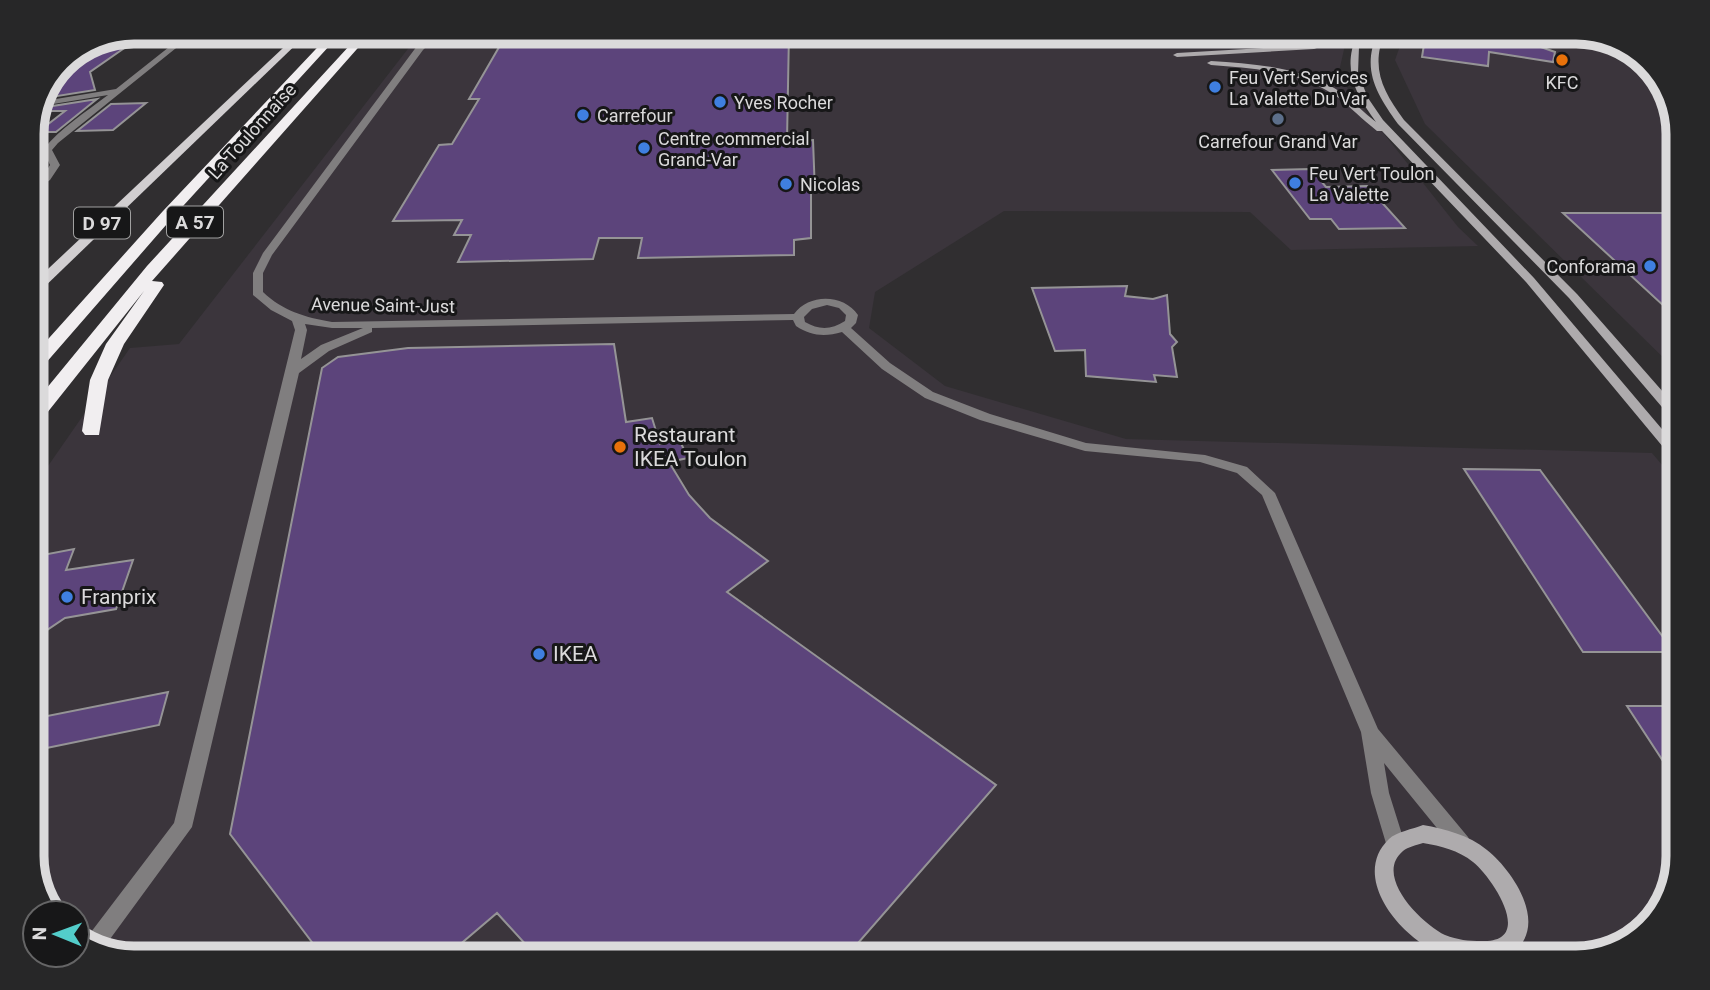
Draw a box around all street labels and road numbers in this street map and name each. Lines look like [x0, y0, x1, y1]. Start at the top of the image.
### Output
street label: La Toulonnaise [204, 79, 300, 183]
road number: A 57 [167, 206, 223, 238]
road number: D 97 [74, 208, 130, 238]
street label: Avenue Saint-Just [311, 293, 455, 317]

